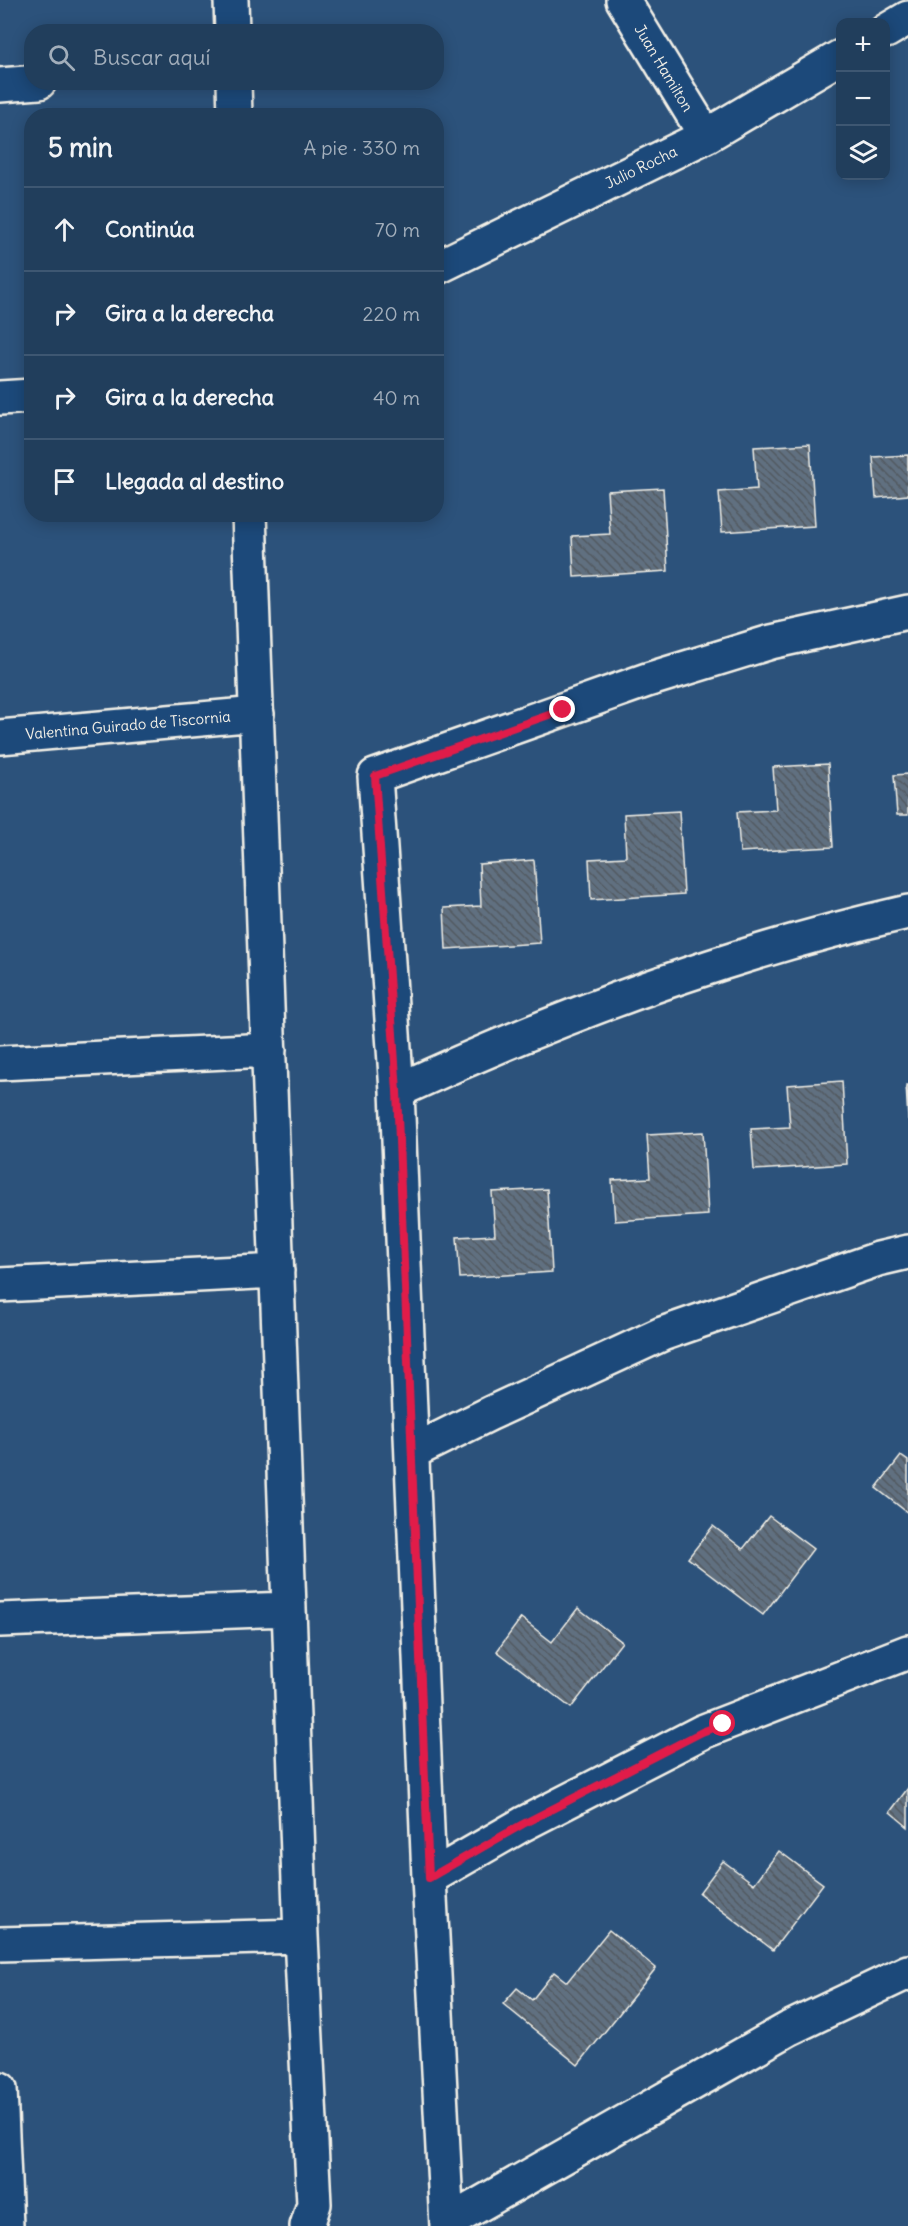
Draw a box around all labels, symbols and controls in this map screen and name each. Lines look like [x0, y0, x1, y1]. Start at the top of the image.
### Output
map controls [836, 18, 890, 180]
button: + [836, 18, 890, 72]
street label: Juan Hamilton [630, 21, 698, 115]
search box [24, 24, 444, 90]
icon: search [45, 41, 78, 74]
text: Buscar aquí [93, 43, 210, 71]
button: − [836, 72, 890, 126]
button: layers [836, 126, 890, 180]
text: 5 min [48, 131, 113, 164]
text: A pie · 330 m [304, 135, 420, 160]
street label: Julio Rocha [602, 141, 681, 193]
icon: ahead [48, 213, 81, 246]
text: Continúa [105, 215, 194, 243]
text: 70 m [375, 217, 420, 242]
icon: right [48, 297, 81, 330]
text: Gira a la derecha [105, 299, 274, 327]
text: 220 m [363, 301, 420, 326]
icon: right [48, 381, 81, 414]
text: Gira a la derecha [105, 383, 274, 411]
text: 40 m [373, 385, 420, 410]
icon: arrive [48, 465, 81, 498]
text: Llegada al destino [105, 467, 284, 495]
route end [549, 696, 575, 722]
street label: Valentina Guirado de Tiscornia [25, 707, 232, 743]
route start [709, 1710, 735, 1736]

